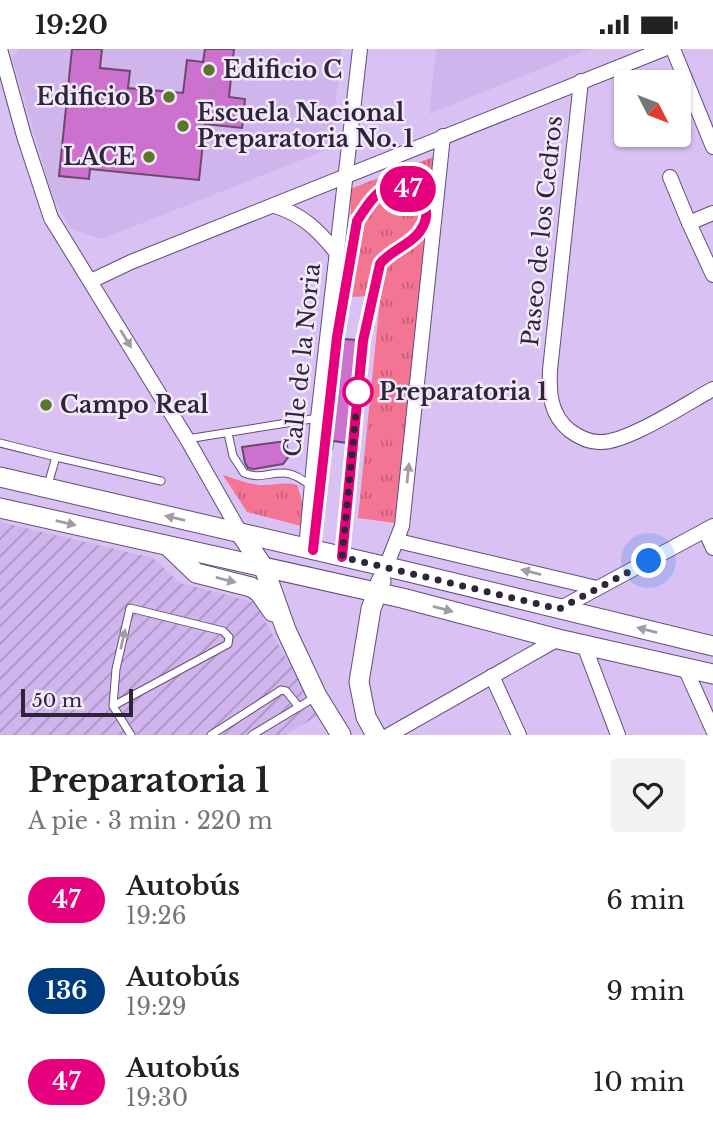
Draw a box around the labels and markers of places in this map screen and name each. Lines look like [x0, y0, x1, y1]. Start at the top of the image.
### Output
place label: Edificio C [223, 56, 342, 84]
marker: Edificio C [201, 62, 217, 78]
place label: Edificio B [36, 83, 155, 111]
marker: Edificio B [161, 89, 177, 105]
place label: Escuela Nacional Preparatoria No. 1 [197, 99, 414, 153]
marker: Escuela Nacional Preparatoria No. 1 [175, 118, 191, 134]
place label: LACE [63, 143, 135, 171]
marker: LACE [141, 149, 157, 165]
marker: Preparatoria 1 [343, 377, 373, 407]
place label: Preparatoria 1 [379, 378, 547, 406]
place label: Campo Real [60, 391, 208, 419]
marker: Campo Real [38, 397, 54, 413]

